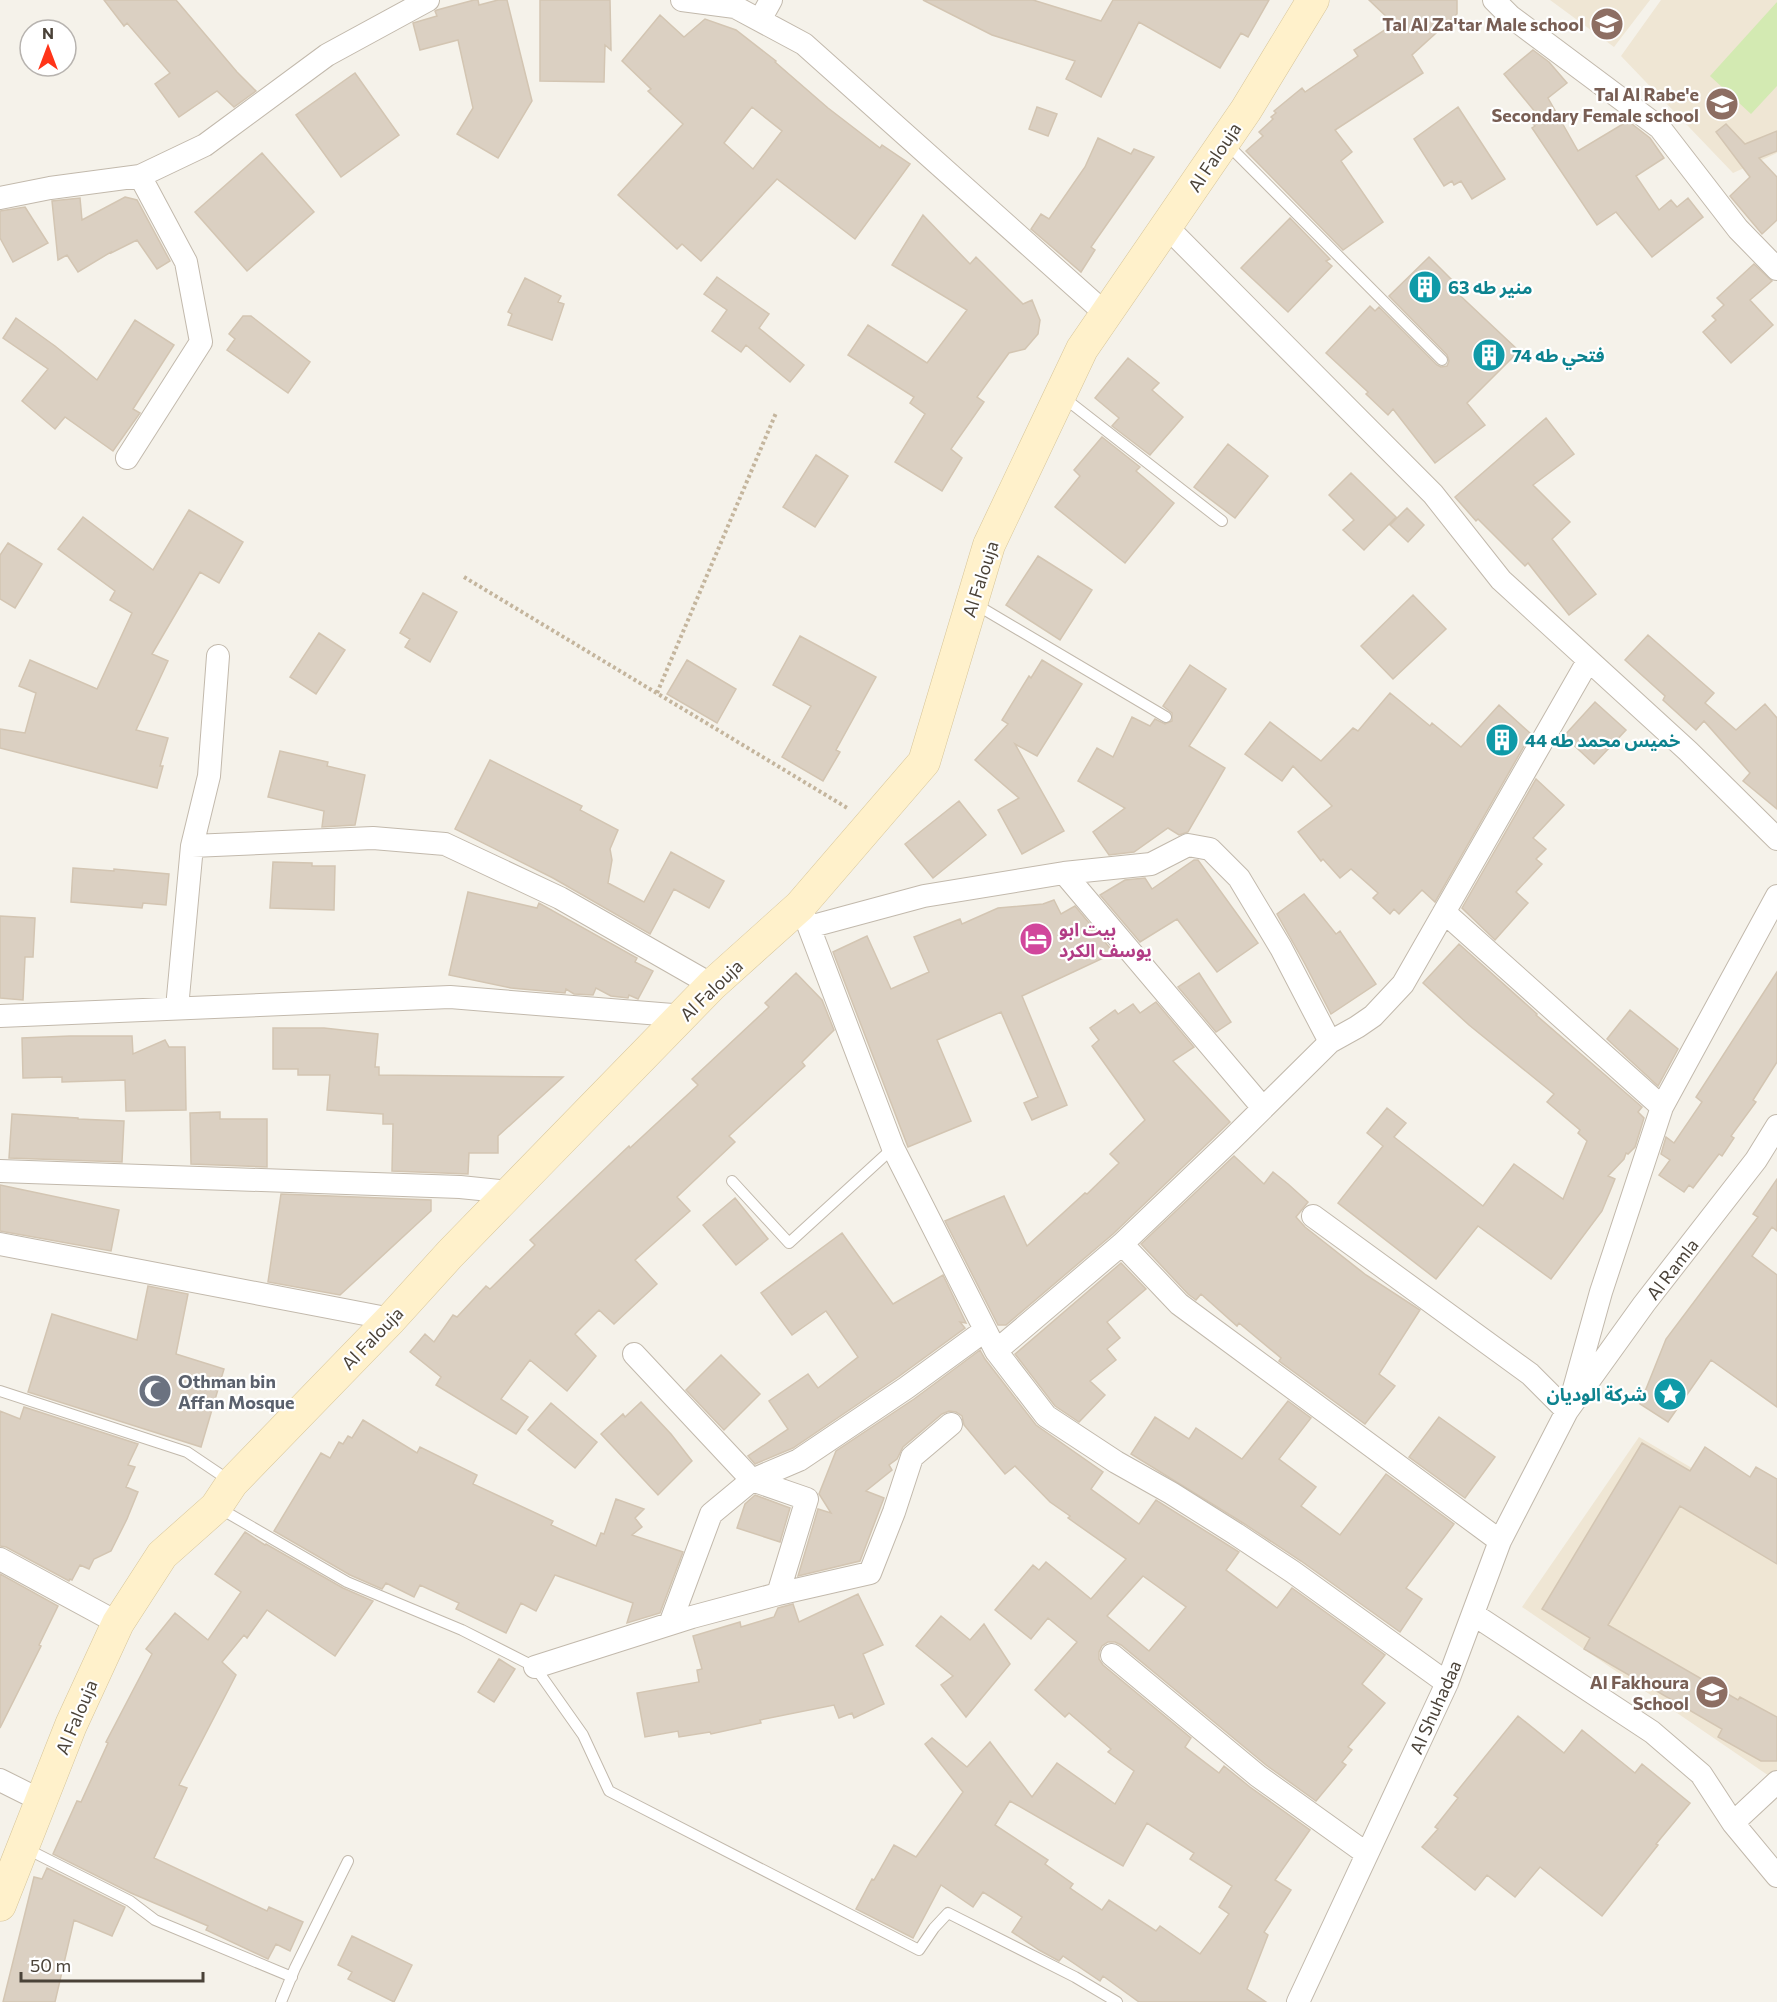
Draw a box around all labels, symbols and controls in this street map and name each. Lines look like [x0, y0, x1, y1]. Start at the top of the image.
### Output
school or university icon: Tal Al Za'tar Male school [1589, 6, 1625, 42]
place label: Tal Al Za'tar Male school [1382, 13, 1584, 35]
north arrow [18, 18, 78, 78]
text: N [42, 23, 54, 42]
place label: Tal Al Rabe'e Secondary Female school [1491, 83, 1699, 126]
school or university icon: Tal Al Rabe'e Secondary Female school [1704, 86, 1740, 122]
street label: Al Falouja [1183, 118, 1245, 196]
building icon: منير طه 63 [1407, 269, 1443, 305]
place label: منير طه 63 [1448, 276, 1532, 299]
building icon: فتحي طه 74 [1471, 337, 1507, 373]
place label: فتحي طه 74 [1512, 344, 1605, 370]
street label: Al Falouja [957, 538, 1003, 620]
building icon: خميس محمد طه 44 [1484, 722, 1520, 758]
place label: خميس محمد طه 44 [1525, 729, 1680, 751]
place label: بيت ابو يوسف الكرد [1059, 918, 1152, 962]
hotel icon: بيت ابو يوسف الكرد [1018, 921, 1054, 957]
street label: Al Falouja [675, 955, 747, 1025]
street label: Al Ramla [1641, 1234, 1703, 1304]
street label: Al Falouja [337, 1302, 407, 1374]
place label: Othman bin Affan Mosque [178, 1370, 295, 1413]
mosque icon: Othman bin Affan Mosque [137, 1373, 173, 1409]
place icon: شركة الوديان [1652, 1376, 1688, 1412]
place label: شركة الوديان [1546, 1383, 1647, 1406]
street label: Al Shuhadaa [1405, 1657, 1465, 1757]
place label: Al Fakhoura School [1590, 1671, 1689, 1714]
school or university icon: Al Fakhoura School [1694, 1674, 1730, 1710]
street label: Al Falouja [50, 1676, 102, 1758]
scale bar [21, 1945, 202, 1983]
text: 50 m [30, 1954, 71, 1976]

